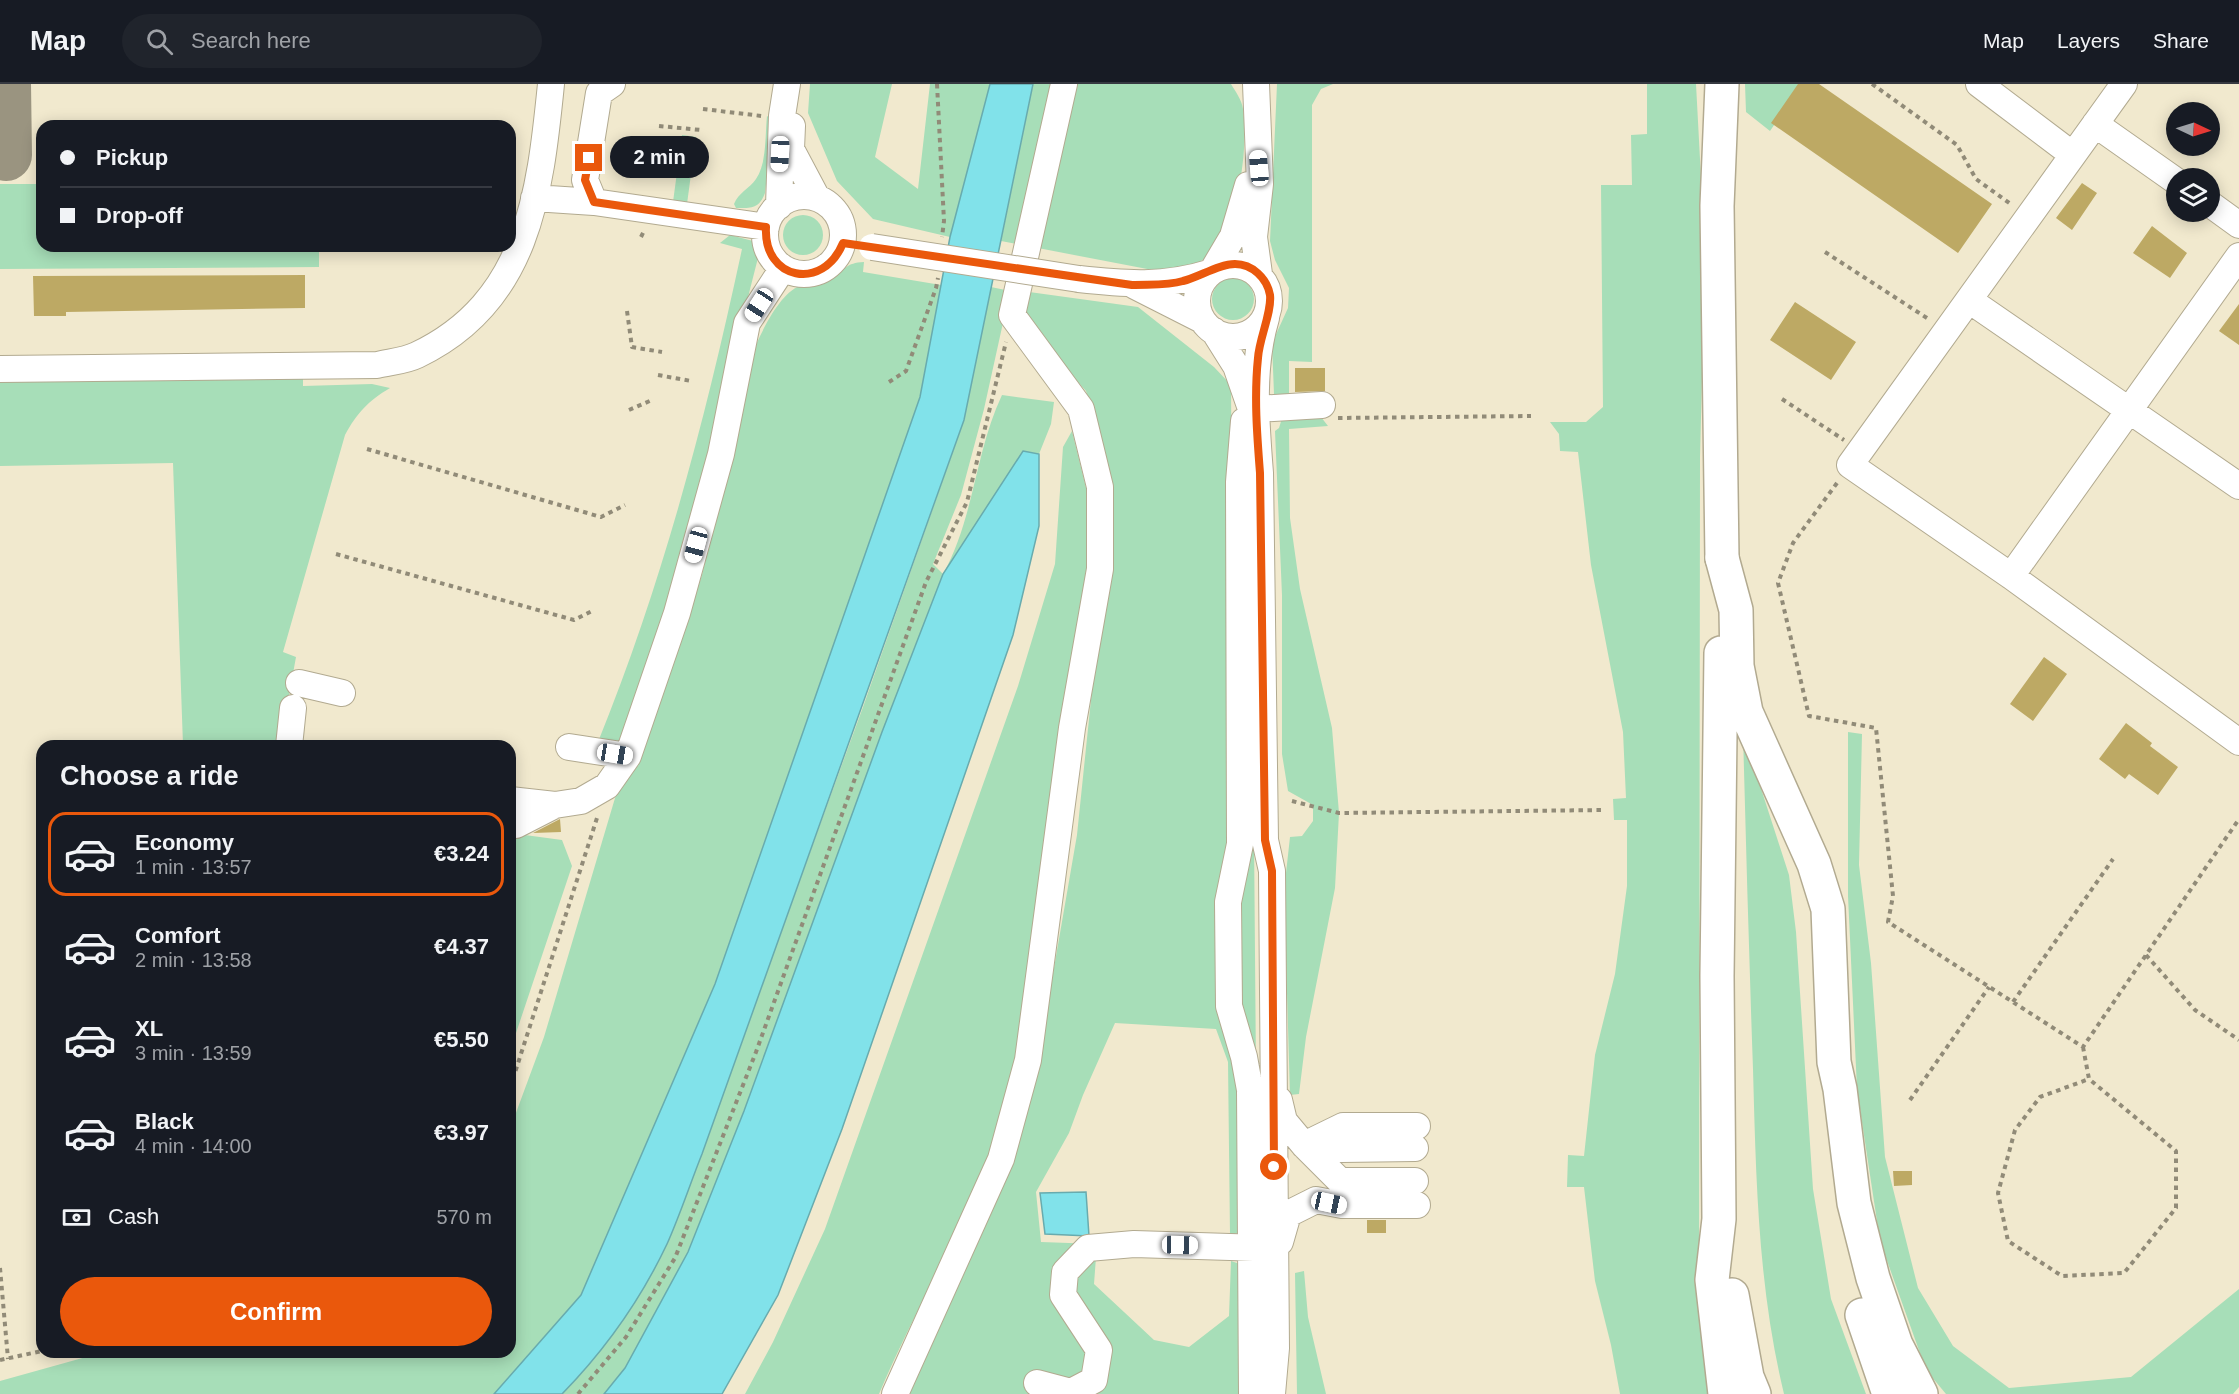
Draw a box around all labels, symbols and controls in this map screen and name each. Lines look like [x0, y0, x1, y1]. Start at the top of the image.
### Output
search box [122, 14, 542, 68]
text: Map [30, 25, 86, 56]
icon: search [143, 25, 176, 58]
text: Search here [191, 28, 311, 53]
text: Map [1983, 29, 2024, 52]
text: Layers [2057, 29, 2120, 52]
text: Share [2153, 29, 2209, 52]
north arrow [2166, 102, 2220, 156]
map controls [2166, 102, 2220, 222]
car [770, 136, 790, 172]
callout: 2 min [610, 137, 709, 179]
route end [575, 144, 602, 171]
text: Pickup [96, 145, 168, 170]
text: 2 min [633, 146, 686, 168]
car [1248, 149, 1270, 187]
button: layers [2166, 168, 2220, 222]
text: Drop-off [96, 203, 183, 228]
car [742, 285, 776, 325]
car [683, 525, 709, 565]
car [596, 742, 634, 766]
text: Choose a ride [60, 761, 239, 791]
icon: car [63, 827, 117, 881]
text: Economy [135, 830, 234, 855]
text: €3.24 [434, 841, 489, 866]
text: 1 min · 13:57 [135, 856, 252, 878]
icon: car [63, 920, 117, 974]
text: Comfort [135, 923, 221, 948]
text: €4.37 [434, 934, 489, 959]
text: 2 min · 13:58 [135, 949, 252, 971]
icon: car [63, 1013, 117, 1067]
text: XL [135, 1016, 163, 1041]
text: €5.50 [434, 1027, 489, 1052]
text: 3 min · 13:59 [135, 1042, 252, 1064]
icon: car [63, 1106, 117, 1160]
text: Black [135, 1109, 194, 1134]
text: €3.97 [434, 1120, 489, 1145]
text: 4 min · 14:00 [135, 1135, 252, 1157]
route start [1260, 1153, 1287, 1180]
car [1310, 1190, 1348, 1216]
icon: cash [60, 1201, 93, 1234]
text: Cash [108, 1204, 159, 1229]
text: 570 m [436, 1206, 492, 1228]
car [1162, 1236, 1198, 1254]
button: Confirm [60, 1277, 492, 1346]

